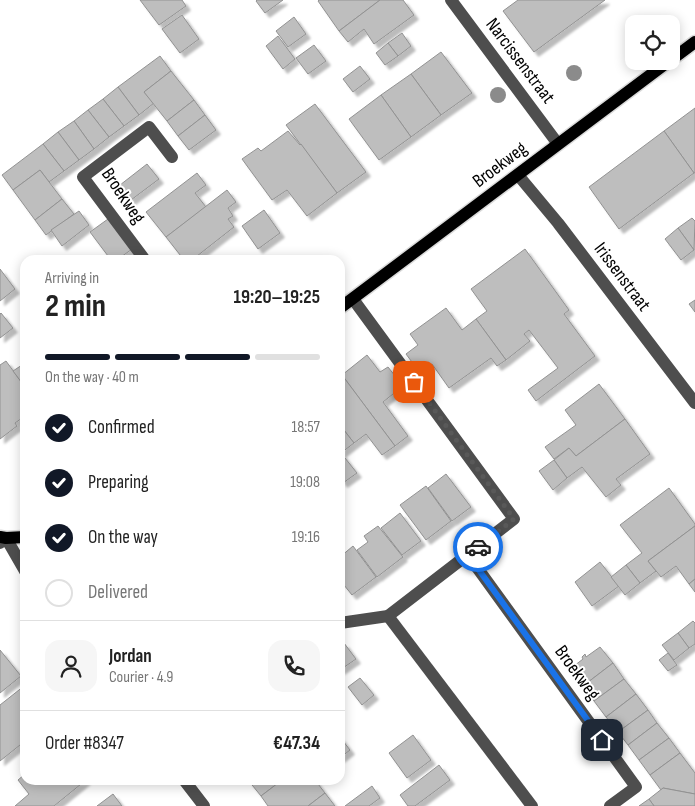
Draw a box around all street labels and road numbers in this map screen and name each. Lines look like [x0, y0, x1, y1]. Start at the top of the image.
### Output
street label: Narcissenstraat [481, 14, 560, 108]
street label: Broekweg [468, 137, 532, 193]
street label: Broekweg [96, 164, 150, 229]
street label: Irissenstraat [589, 238, 655, 316]
street label: Broekweg [549, 641, 605, 705]

